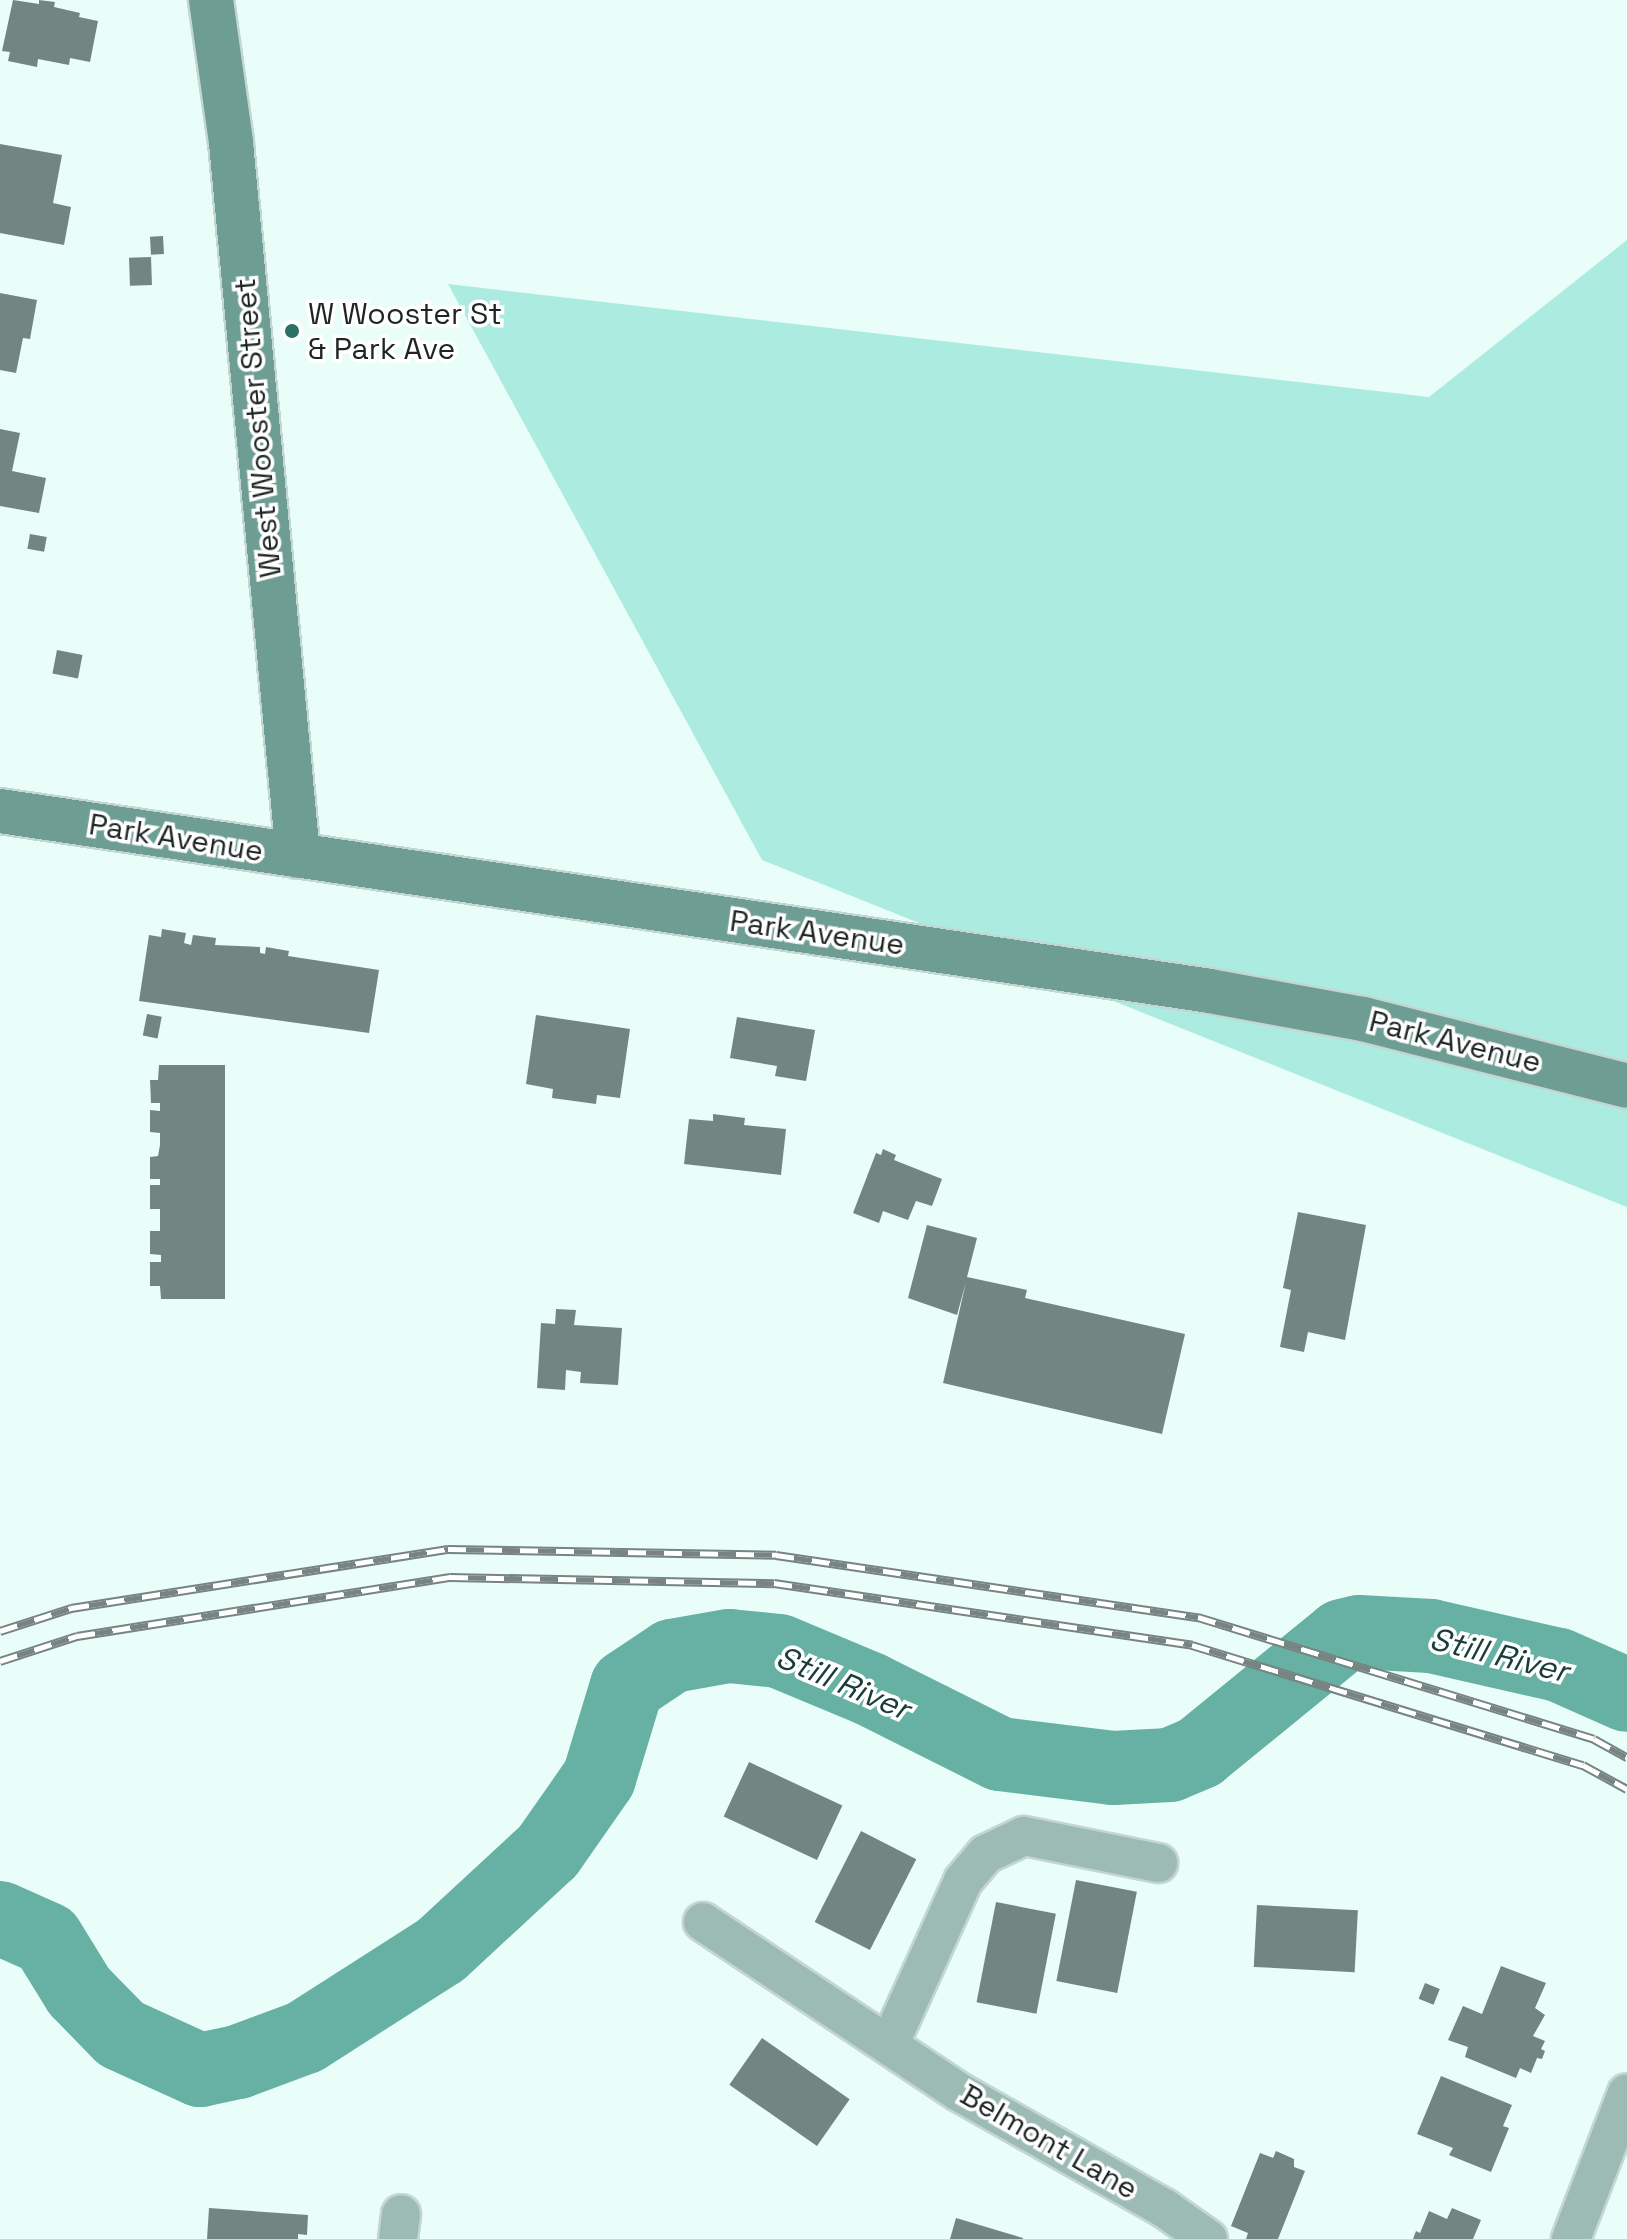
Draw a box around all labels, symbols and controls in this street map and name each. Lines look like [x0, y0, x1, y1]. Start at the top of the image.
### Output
street label: West Wooster Street [227, 277, 289, 579]
place label: W Wooster St & Park Ave [308, 296, 503, 366]
marker: W Wooster St & Park Ave [283, 322, 301, 340]
street label: Park Avenue [86, 806, 266, 870]
street label: Park Avenue [727, 903, 907, 963]
street label: Park Avenue [1365, 1003, 1545, 1081]
water label: Still River [1426, 1619, 1572, 1691]
water label: Still River [770, 1638, 916, 1728]
street label: Belmont Lane [954, 2077, 1144, 2207]

